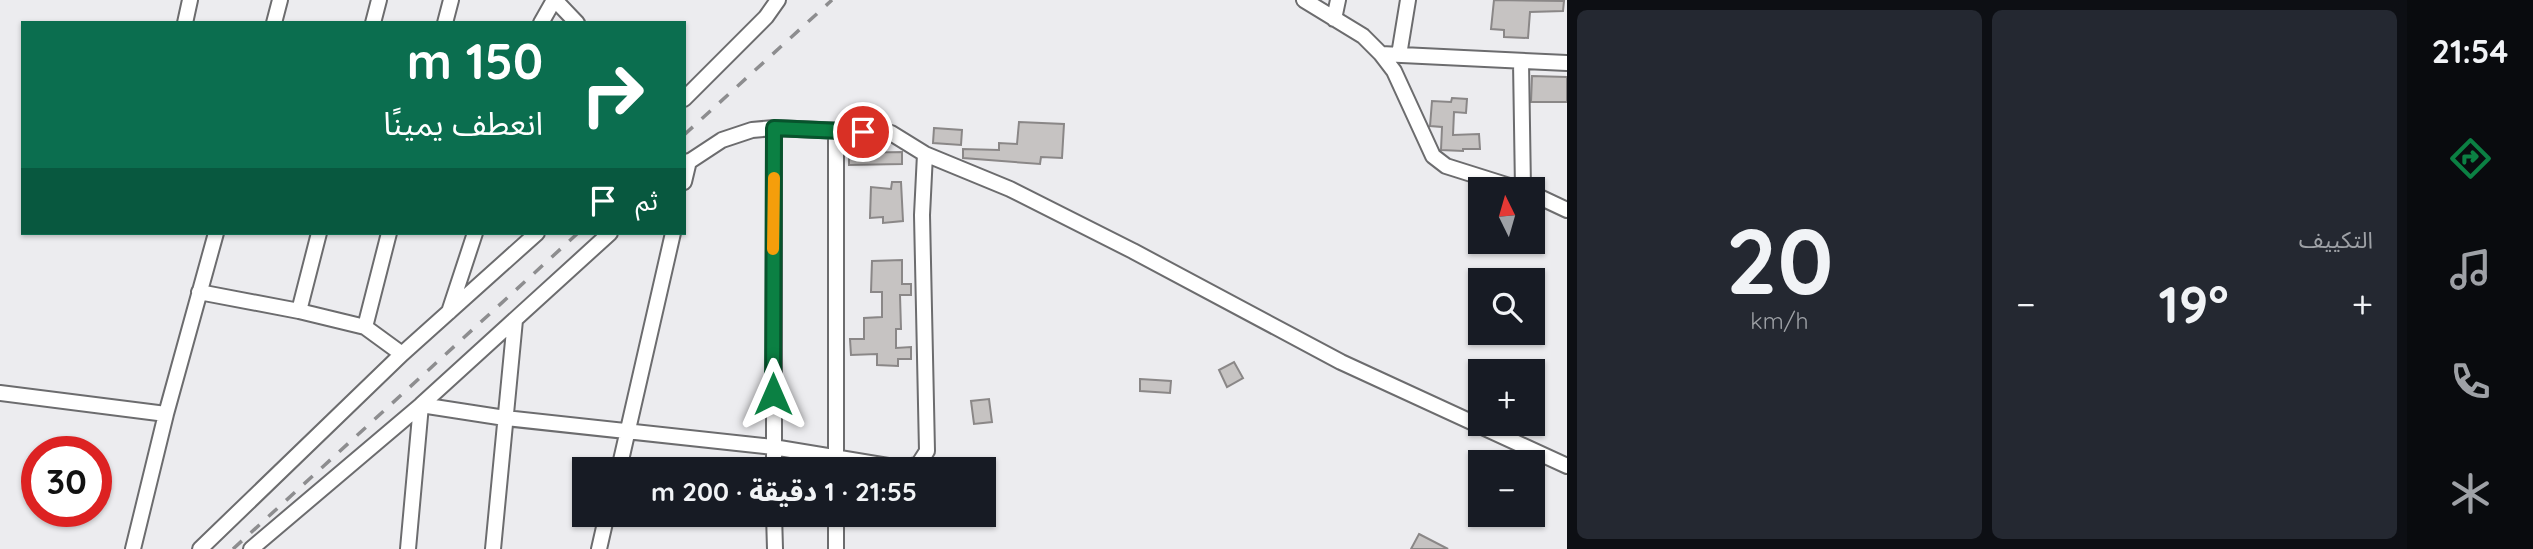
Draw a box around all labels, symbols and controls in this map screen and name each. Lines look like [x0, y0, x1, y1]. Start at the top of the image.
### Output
text: 150 m [407, 30, 543, 91]
text: 21:54 [2432, 31, 2508, 71]
icon: right [567, 49, 658, 140]
pin [833, 102, 893, 162]
text: انعطف يمينًا [383, 103, 543, 143]
icon: arrive [844, 113, 882, 151]
icon: directions [2446, 134, 2495, 183]
north arrow [1468, 177, 1545, 254]
map controls [1468, 177, 1545, 527]
icon: arrive [584, 182, 622, 220]
text: ثم [636, 184, 658, 217]
text: 20 [1726, 203, 1833, 317]
text: التكييف [2299, 225, 2373, 254]
icon: music [2446, 245, 2495, 294]
button: search [1468, 268, 1545, 345]
text: 19° [2159, 271, 2229, 336]
text: − [2016, 280, 2036, 328]
text: + [2352, 280, 2373, 328]
text: km/h [1750, 306, 1809, 335]
position arrow [736, 357, 810, 431]
icon: phone [2446, 357, 2495, 406]
button: + [1468, 359, 1545, 436]
speed limit sign: 30 [21, 436, 112, 527]
button: − [1468, 450, 1545, 527]
icon: climate [2446, 469, 2495, 518]
text: 21:55 · 1 دقيقة · 200 m [651, 475, 917, 508]

